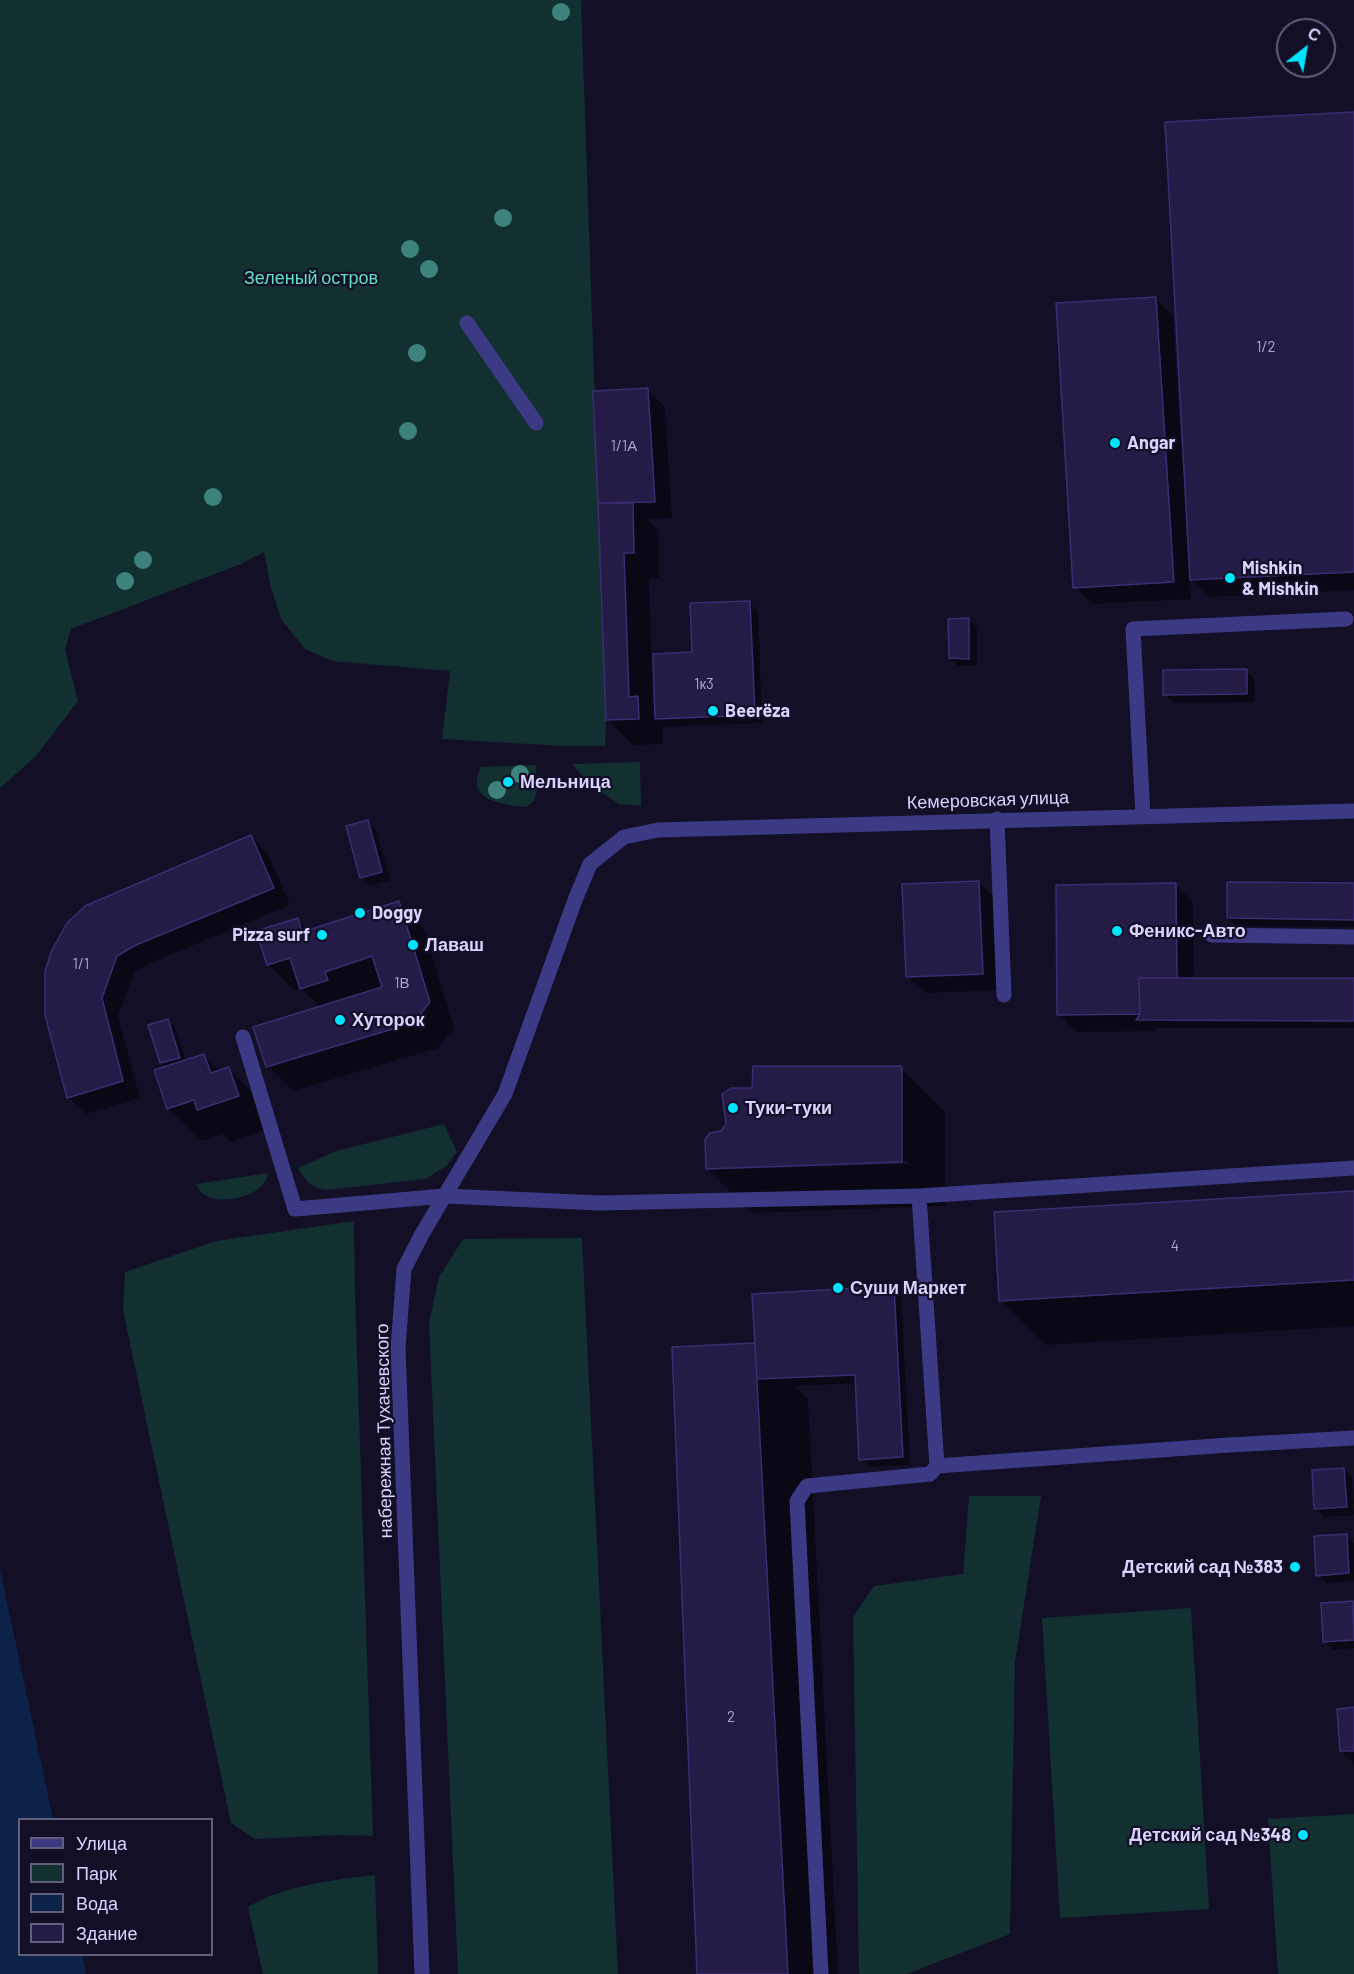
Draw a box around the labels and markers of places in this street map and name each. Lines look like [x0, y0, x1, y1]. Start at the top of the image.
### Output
place label: Angar [1127, 432, 1175, 454]
marker: Angar [1108, 436, 1122, 450]
place label: Mishkin & Mishkin [1242, 557, 1319, 600]
marker: Mishkin & Mishkin [1223, 571, 1237, 585]
place label: Beerëza [725, 700, 790, 722]
marker: Beerëza [706, 704, 720, 718]
place label: Мельница [520, 771, 611, 793]
marker: Мельница [501, 775, 515, 789]
place label: Doggy [372, 902, 422, 924]
marker: Doggy [353, 906, 367, 920]
place label: Феникс-Авто [1129, 920, 1246, 942]
place label: Pizza surf [232, 924, 310, 946]
marker: Феникс-Авто [1110, 924, 1124, 938]
marker: Pizza surf [315, 928, 329, 942]
place label: Лаваш [425, 934, 484, 956]
marker: Лаваш [406, 938, 420, 952]
place label: Хуторок [352, 1009, 425, 1031]
marker: Хуторок [333, 1013, 347, 1027]
place label: Туки-туки [745, 1097, 832, 1119]
marker: Туки-туки [726, 1101, 740, 1115]
place label: Суши Маркет [850, 1277, 966, 1299]
marker: Суши Маркет [831, 1281, 845, 1295]
place label: Детский сад №383 [1122, 1556, 1283, 1578]
marker: Детский сад №383 [1288, 1560, 1302, 1574]
place label: Детский сад №348 [1129, 1824, 1291, 1846]
marker: Детский сад №348 [1296, 1828, 1310, 1842]

